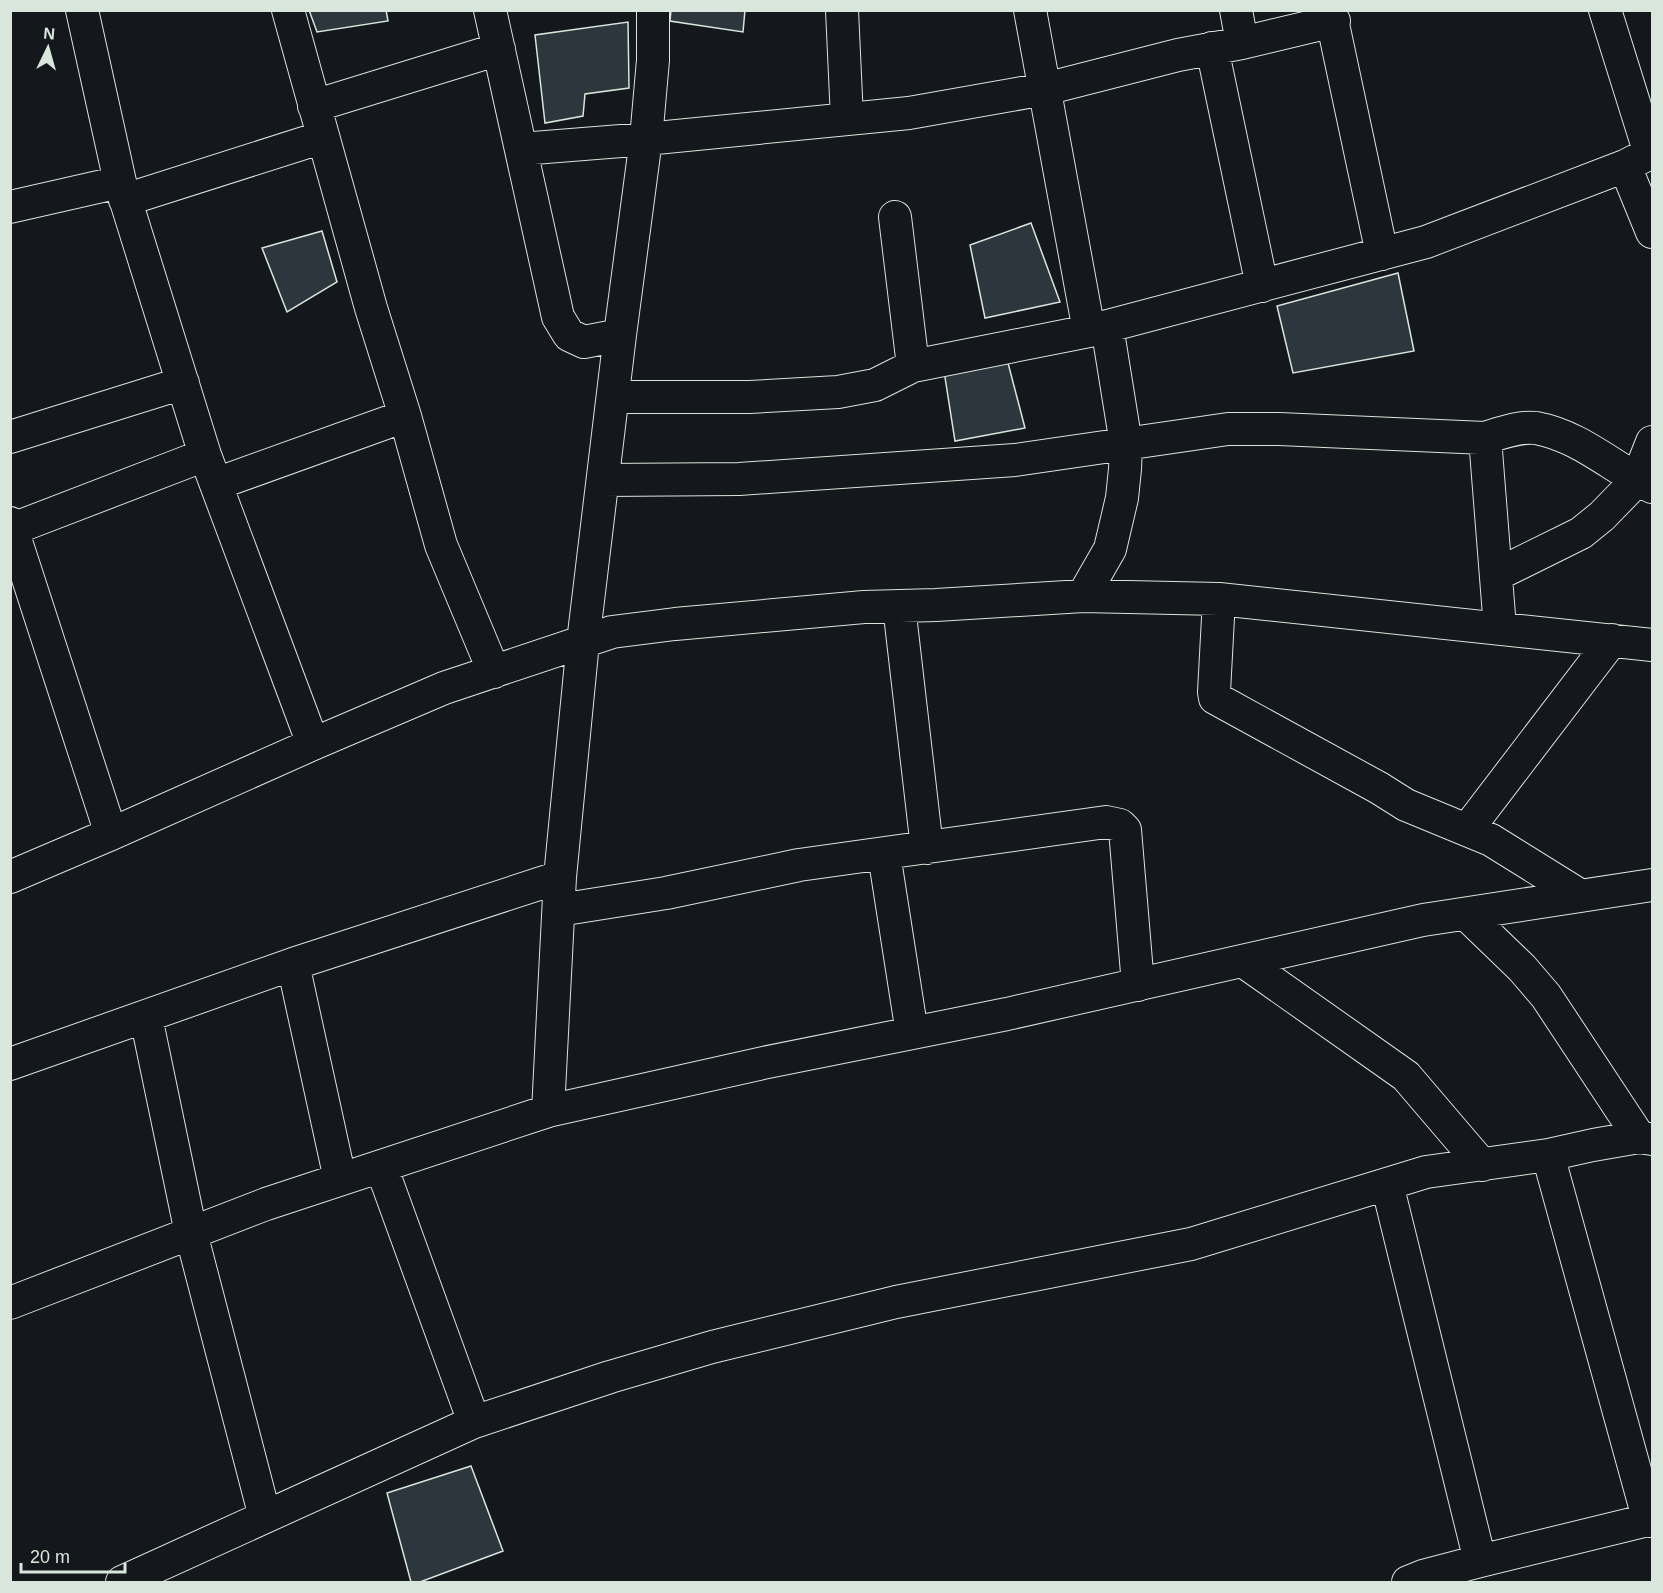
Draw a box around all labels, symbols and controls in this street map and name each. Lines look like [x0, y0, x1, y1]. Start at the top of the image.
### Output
north arrow [18, 18, 78, 78]
text: N [43, 25, 56, 43]
scale bar [21, 1536, 124, 1574]
text: 20 m [30, 1547, 70, 1567]

